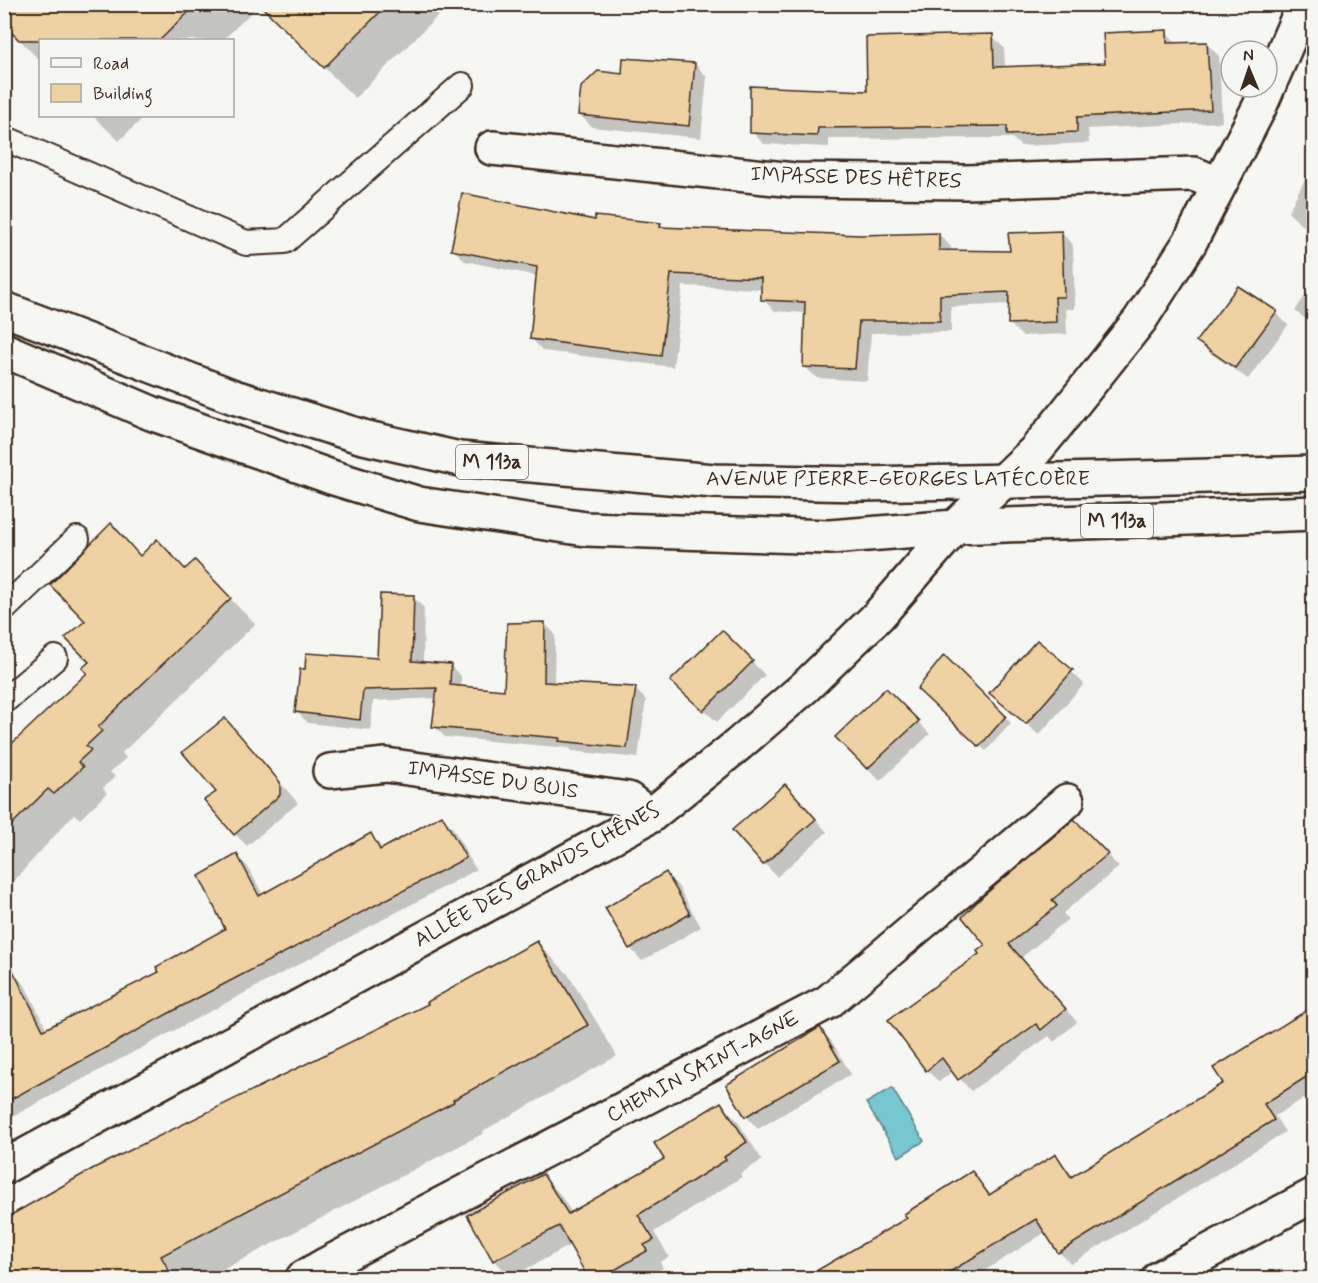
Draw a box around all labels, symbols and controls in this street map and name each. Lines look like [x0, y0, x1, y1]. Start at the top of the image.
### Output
legend [39, 39, 234, 117]
north arrow [1219, 39, 1279, 99]
text: N [1243, 45, 1254, 66]
text: Road [93, 52, 129, 76]
text: Building [93, 82, 153, 108]
street label: IMPASSE DES HÊTRES [750, 160, 962, 196]
road number: M 113a [456, 445, 528, 479]
street label: AVENUE PIERRE-GEORGES LATÉCOÈRE [706, 465, 1090, 493]
road number: M 113a [1081, 504, 1153, 538]
street label: IMPASSE DU BUIS [406, 754, 580, 806]
street label: ALLÉE DES GRANDS CHÊNES [409, 796, 665, 954]
street label: CHEMIN SAINT-AGNE [602, 1004, 804, 1130]

